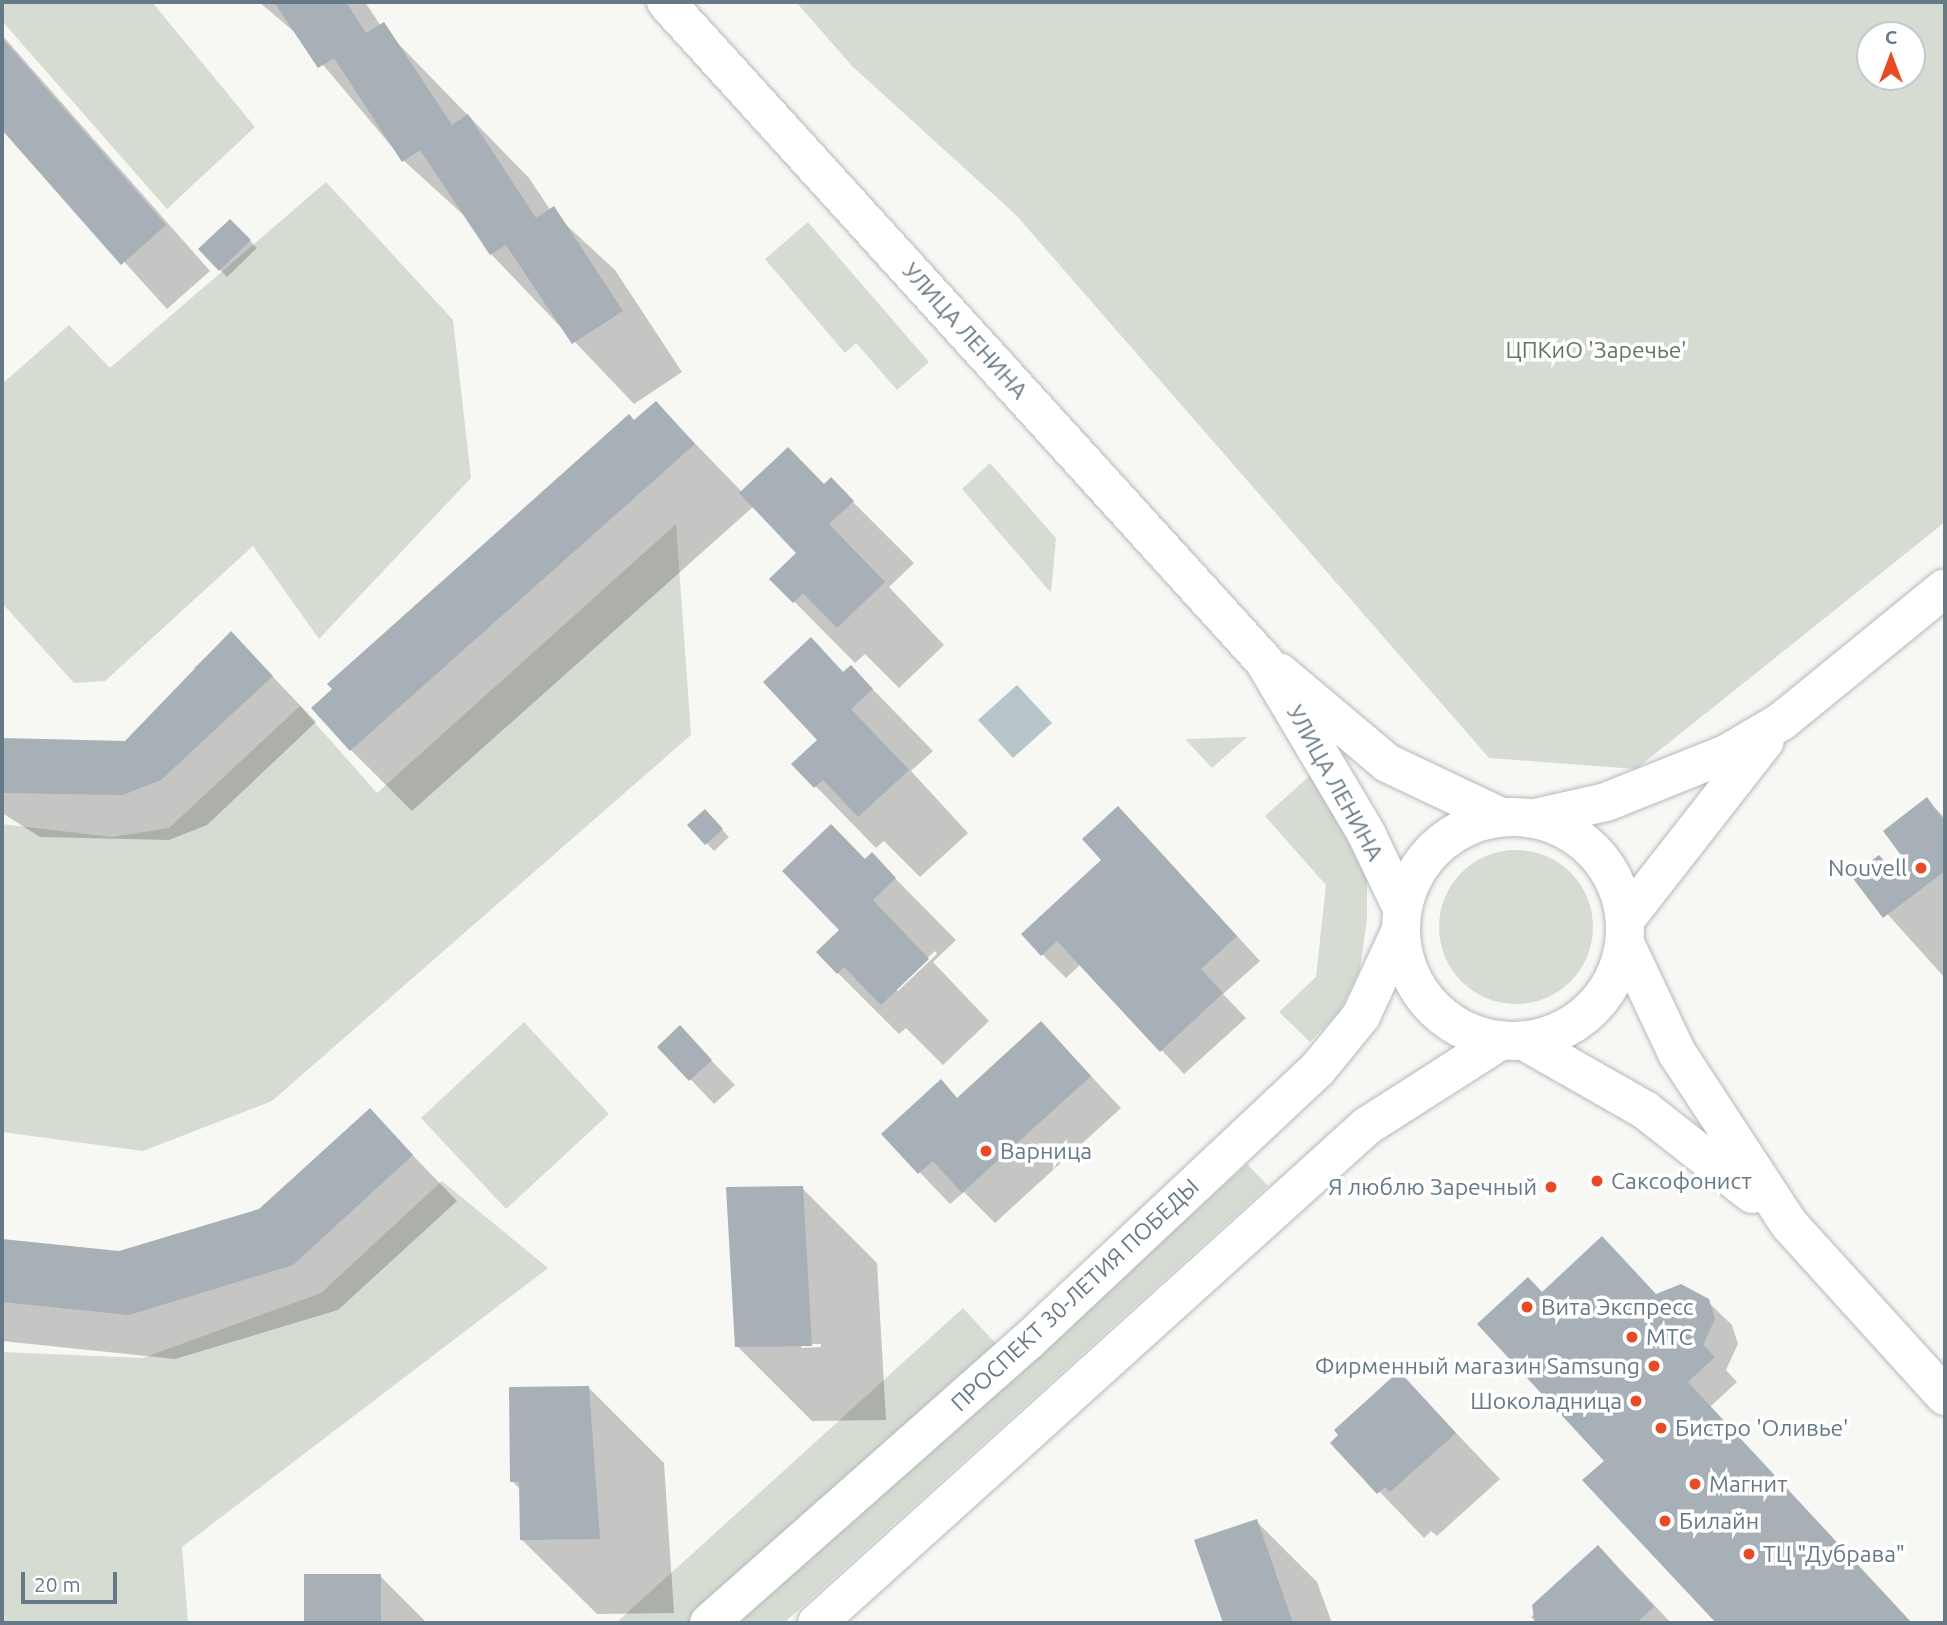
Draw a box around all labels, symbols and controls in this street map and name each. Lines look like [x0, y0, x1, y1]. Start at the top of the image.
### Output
north arrow [1856, 21, 1926, 91]
text: С [1885, 26, 1897, 48]
street label: УЛИЦА ЛЕНИНА [897, 257, 1033, 405]
park label: ЦПКиО 'Заречье' [1505, 336, 1687, 364]
street label: УЛИЦА ЛЕНИНА [1281, 700, 1389, 866]
place label: Nouvell [1828, 854, 1907, 882]
marker: Nouvell [1913, 860, 1929, 876]
place label: Варница [1000, 1137, 1092, 1165]
marker: Варница [978, 1143, 994, 1159]
place label: Саксофонист [1611, 1167, 1752, 1195]
street label: ПРОСПЕКТ 30-ЛЕТИЯ ПОБЕДЫ [945, 1173, 1205, 1417]
place label: Я люблю Заречный [1328, 1173, 1537, 1201]
marker: Саксофонист [1589, 1173, 1605, 1189]
marker: Я люблю Заречный [1543, 1179, 1559, 1195]
place label: Вита Экспресс [1541, 1293, 1694, 1321]
marker: Вита Экспресс [1519, 1299, 1535, 1315]
place label: МТС [1646, 1323, 1693, 1351]
marker: МТС [1624, 1329, 1640, 1345]
place label: Фирменный магазин Samsung [1315, 1352, 1640, 1380]
marker: Фирменный магазин Samsung [1646, 1358, 1662, 1374]
place label: Шоколадница [1470, 1387, 1622, 1415]
marker: Шоколадница [1628, 1393, 1644, 1409]
place label: Бистро 'Оливье' [1675, 1414, 1848, 1442]
marker: Бистро 'Оливье' [1653, 1420, 1669, 1436]
place label: Магнит [1709, 1470, 1787, 1498]
marker: Магнит [1687, 1476, 1703, 1492]
place label: Билайн [1679, 1507, 1759, 1535]
marker: Билайн [1657, 1513, 1673, 1529]
place label: ТЦ "Дубрава" [1763, 1540, 1905, 1568]
marker: ТЦ "Дубрава" [1741, 1546, 1757, 1562]
scale bar [24, 1558, 121, 1602]
text: 20 m [34, 1572, 81, 1596]

